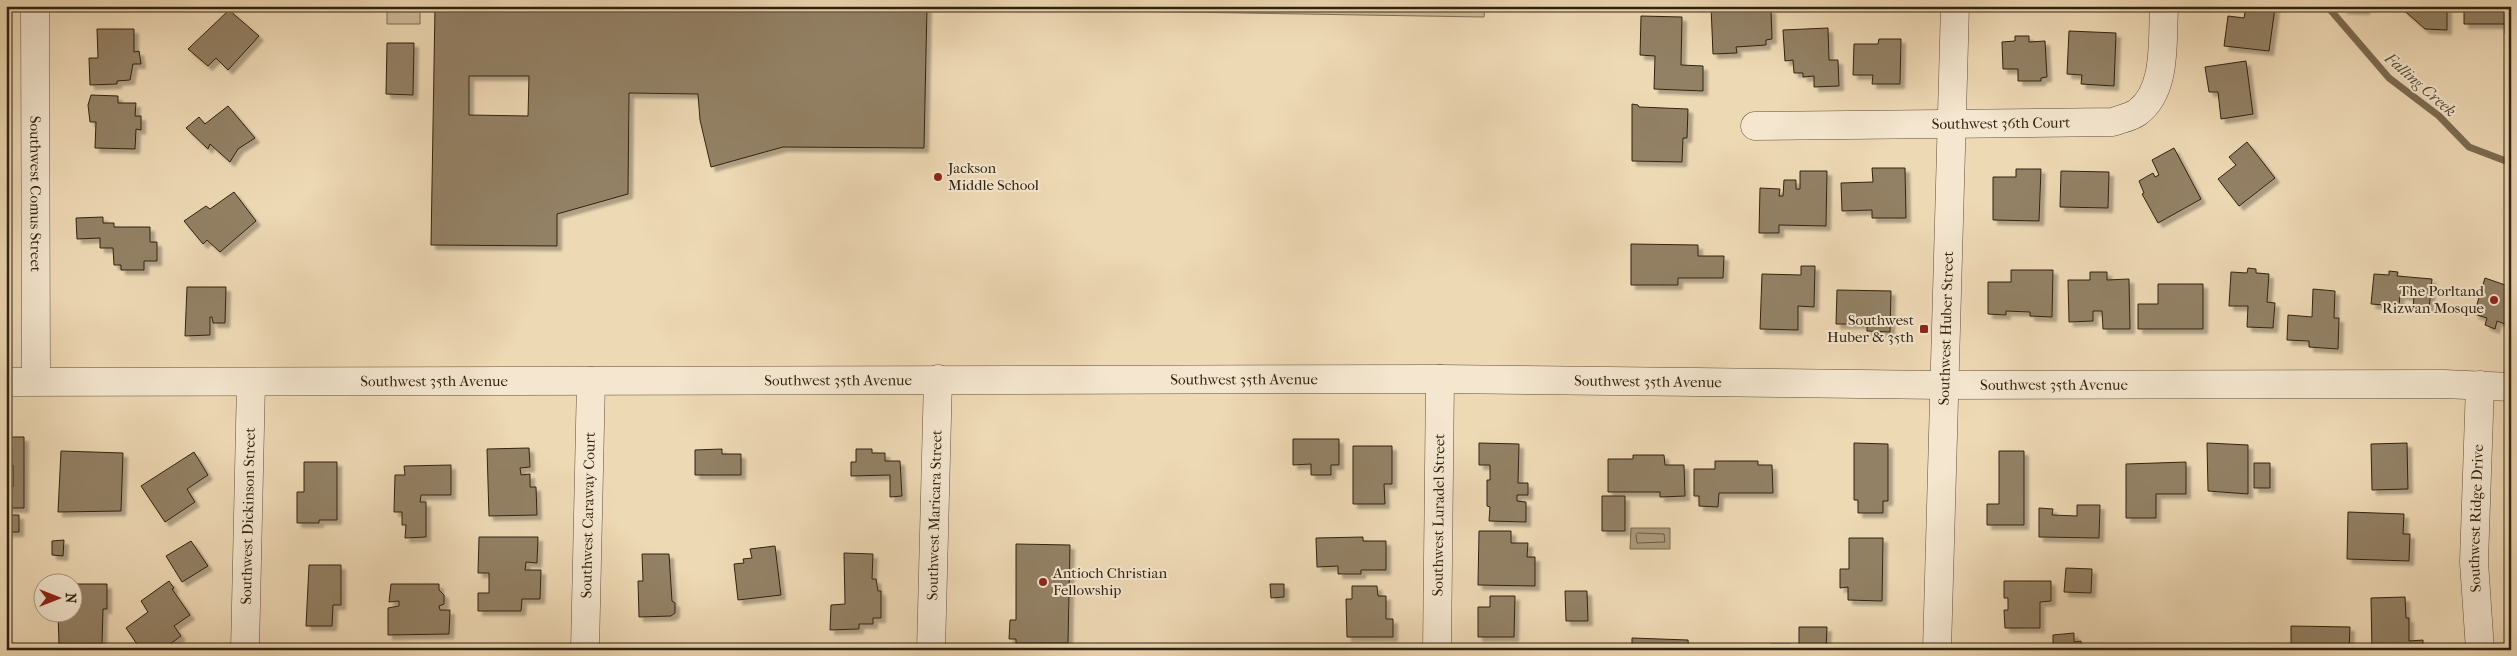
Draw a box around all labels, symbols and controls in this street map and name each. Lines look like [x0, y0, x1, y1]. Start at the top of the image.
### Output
water label: Falling Creek [2380, 48, 2460, 120]
street label: Southwest 36th Court [1931, 113, 2071, 133]
street label: Southwest Comus Street [26, 116, 45, 273]
place label: Jackson Middle School [947, 159, 1039, 194]
marker: Jackson Middle School [932, 171, 944, 183]
street label: Southwest Huber Street [1935, 250, 1957, 405]
place label: The Porltand Rizwan Mosque [2382, 282, 2485, 317]
marker: The Porltand Rizwan Mosque [2488, 294, 2500, 306]
place label: Southwest Huber & 35th [1827, 311, 1915, 346]
marker: Southwest Huber & 35th [1918, 323, 1930, 335]
street label: Southwest 35th Avenue [1170, 370, 1318, 389]
street label: Southwest 35th Avenue [764, 371, 912, 389]
street label: Southwest 35th Avenue [360, 372, 508, 390]
street label: Southwest 35th Avenue [1574, 372, 1723, 391]
street label: Southwest 35th Avenue [1980, 376, 2128, 394]
street label: Southwest Dickinson Street [237, 426, 259, 605]
street label: Southwest Maricara Street [923, 429, 946, 601]
street label: Southwest Caraway Court [577, 431, 599, 598]
street label: Southwest Luradel Street [1429, 433, 1448, 597]
street label: Southwest Ridge Drive [2465, 443, 2487, 593]
place label: Antioch Christian Fellowship [1052, 564, 1167, 599]
north arrow [32, 574, 82, 624]
marker: Antioch Christian Fellowship [1037, 576, 1049, 588]
text: N [62, 593, 79, 604]

